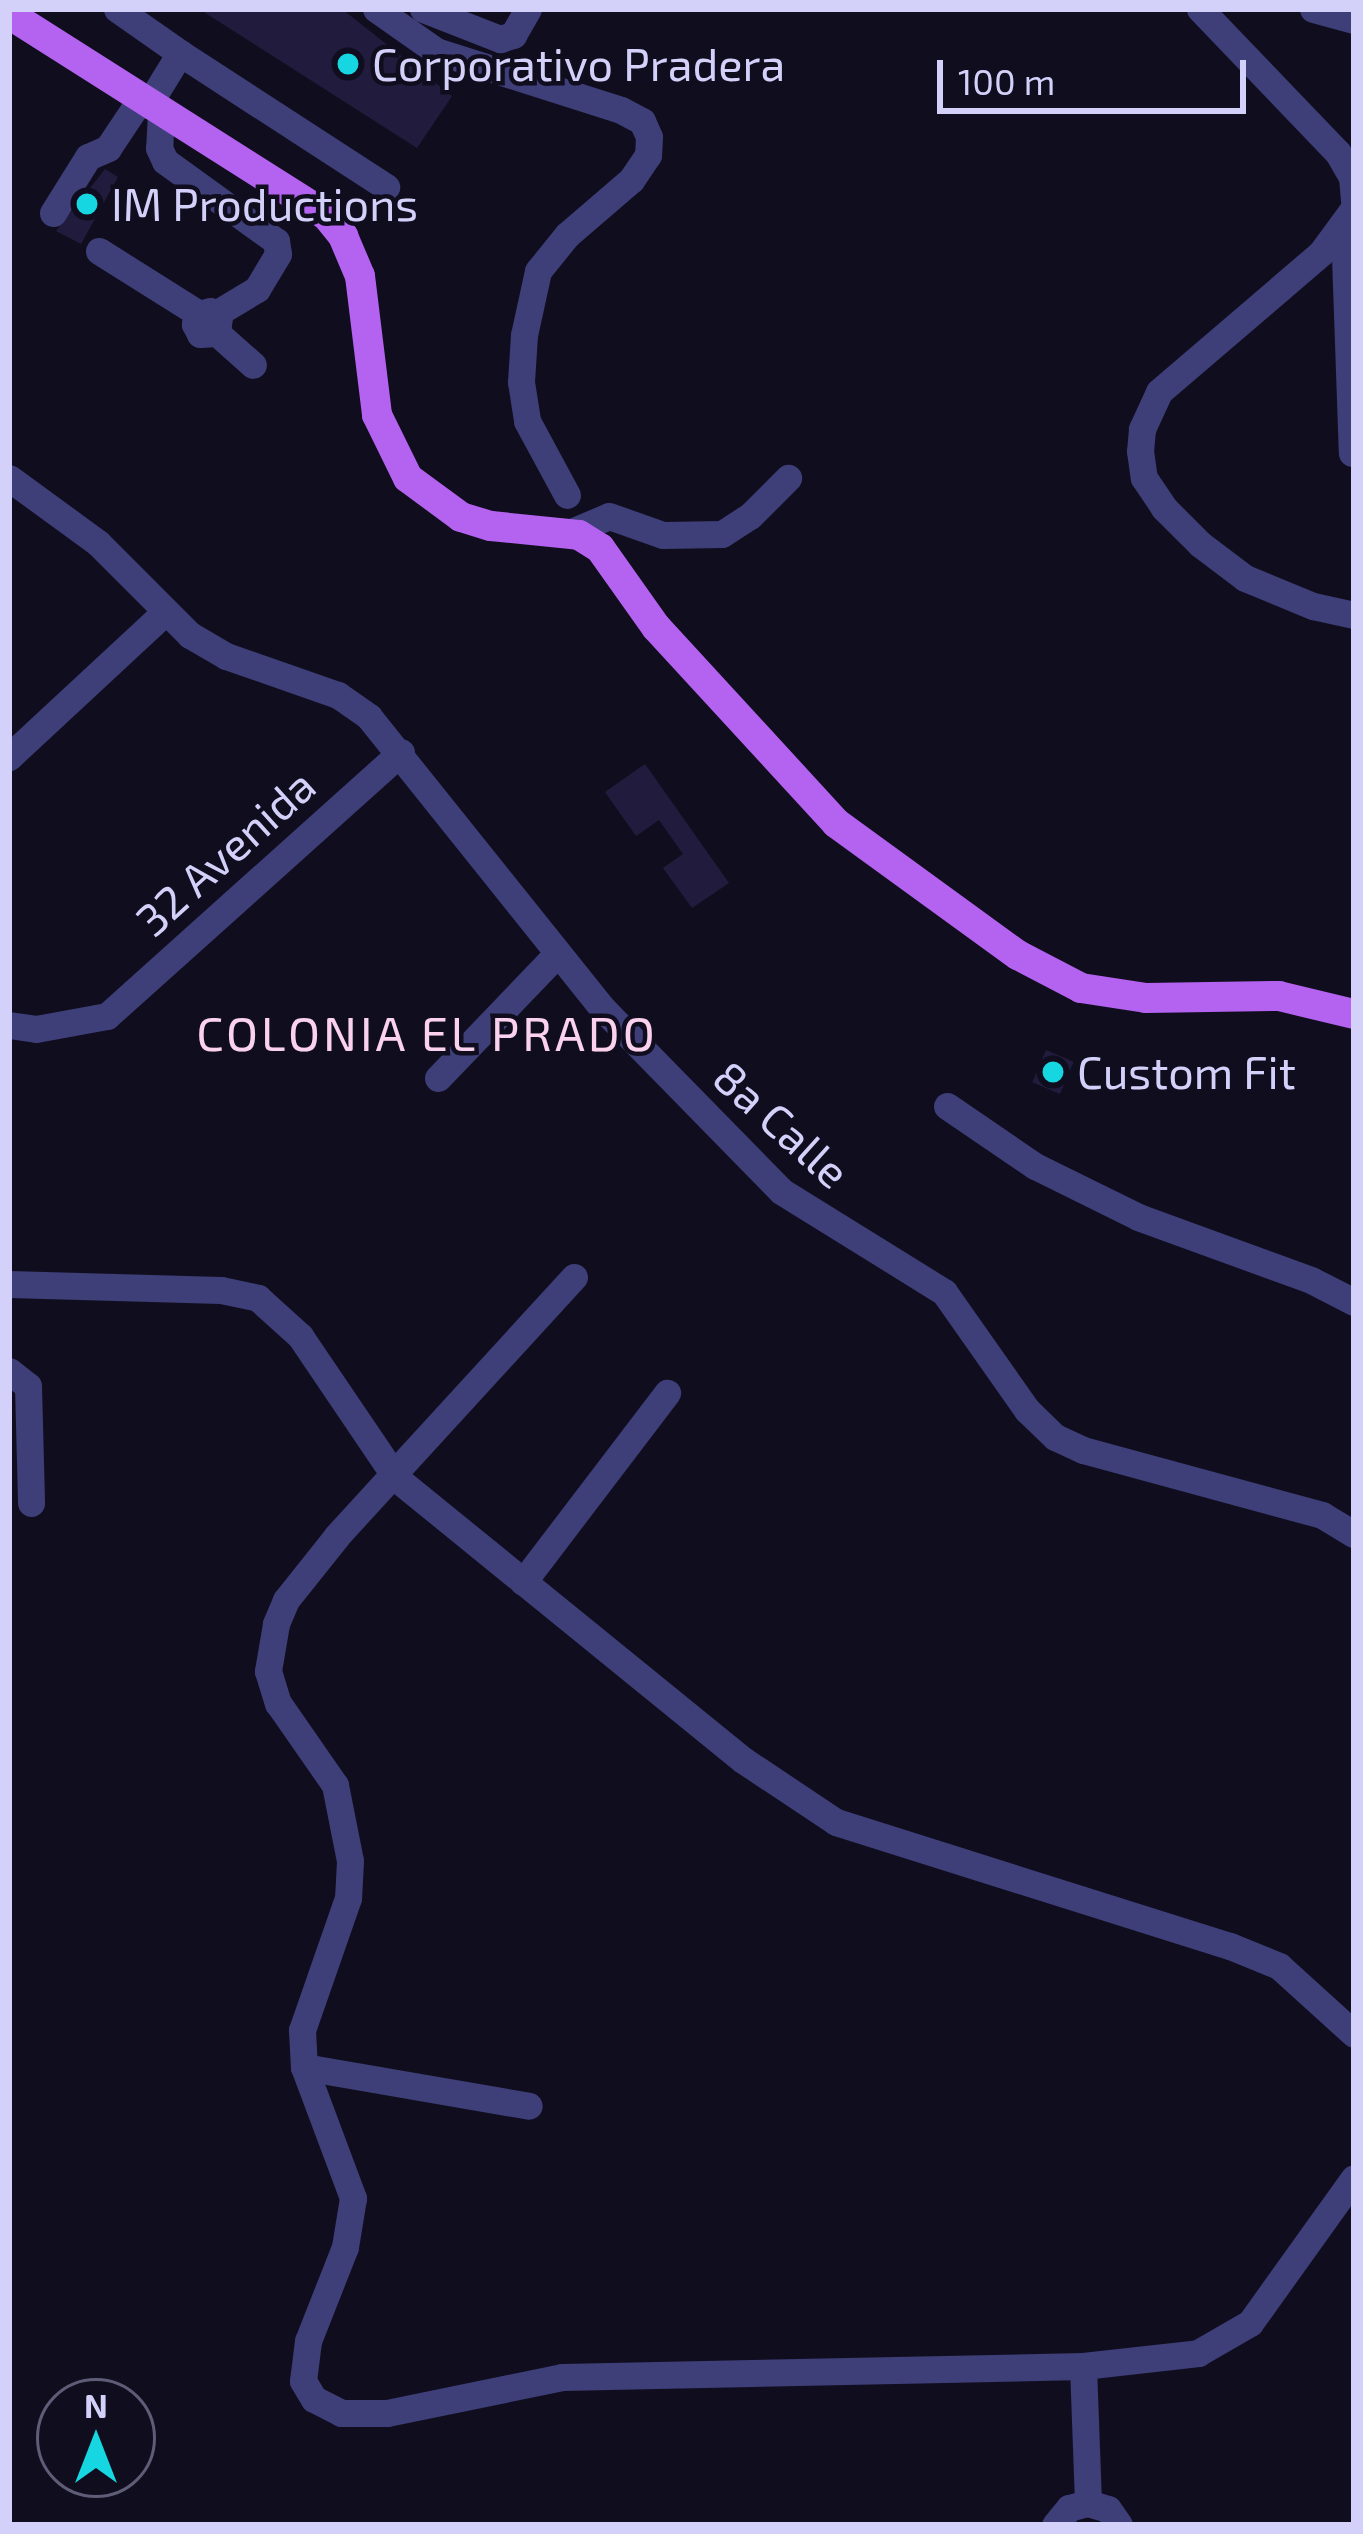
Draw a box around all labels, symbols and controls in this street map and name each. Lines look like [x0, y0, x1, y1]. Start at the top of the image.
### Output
scale bar [943, 36, 1252, 110]
place label: Corporativo Pradera [372, 37, 785, 91]
marker: Corporativo Pradera [335, 51, 361, 77]
text: 100 m [958, 59, 1055, 102]
place label: IM Productions [111, 177, 418, 231]
marker: IM Productions [74, 191, 100, 217]
street label: 32 Avenida [124, 757, 326, 947]
district label: COLONIA EL PRADO [195, 1004, 659, 1062]
place label: Custom Fit [1077, 1045, 1296, 1099]
street label: 8a Calle [703, 1049, 861, 1199]
marker: Custom Fit [1040, 1059, 1066, 1085]
north arrow [36, 2378, 156, 2498]
text: N [84, 2385, 108, 2425]

